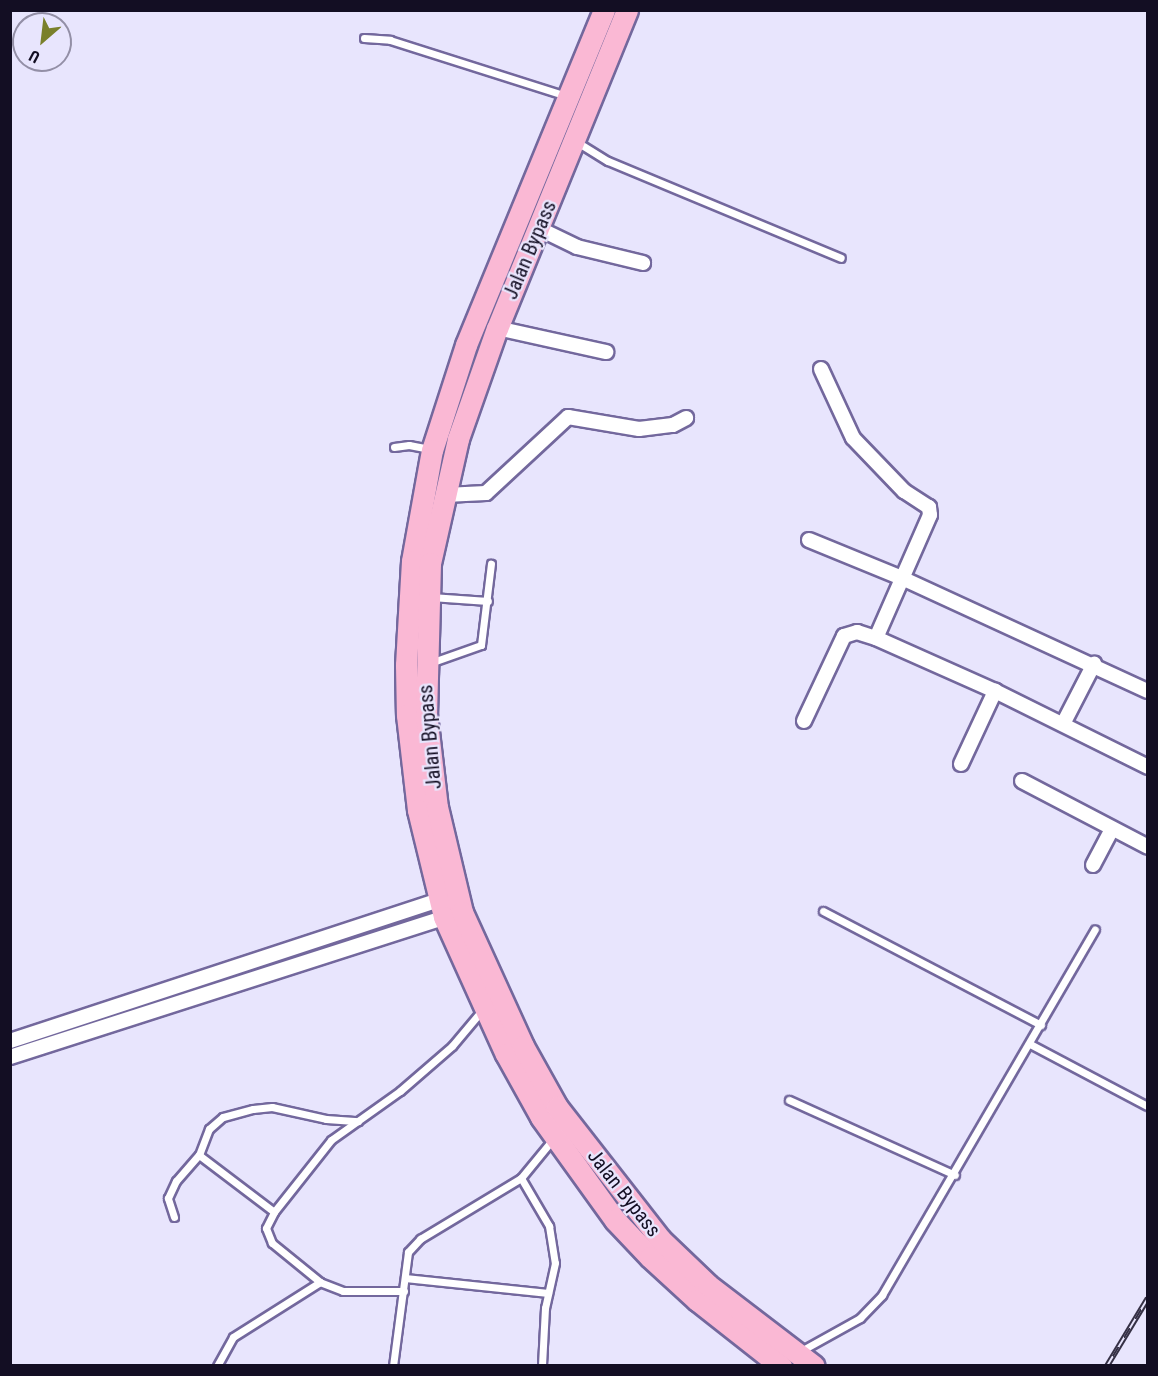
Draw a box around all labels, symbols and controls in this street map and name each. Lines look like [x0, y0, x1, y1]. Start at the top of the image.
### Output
north arrow [12, 12, 72, 72]
text: U [26, 46, 43, 67]
street label: Jalan Bypass [499, 197, 561, 303]
street label: Jalan Bypass [413, 684, 447, 790]
street label: Jalan Bypass [582, 1144, 666, 1242]

